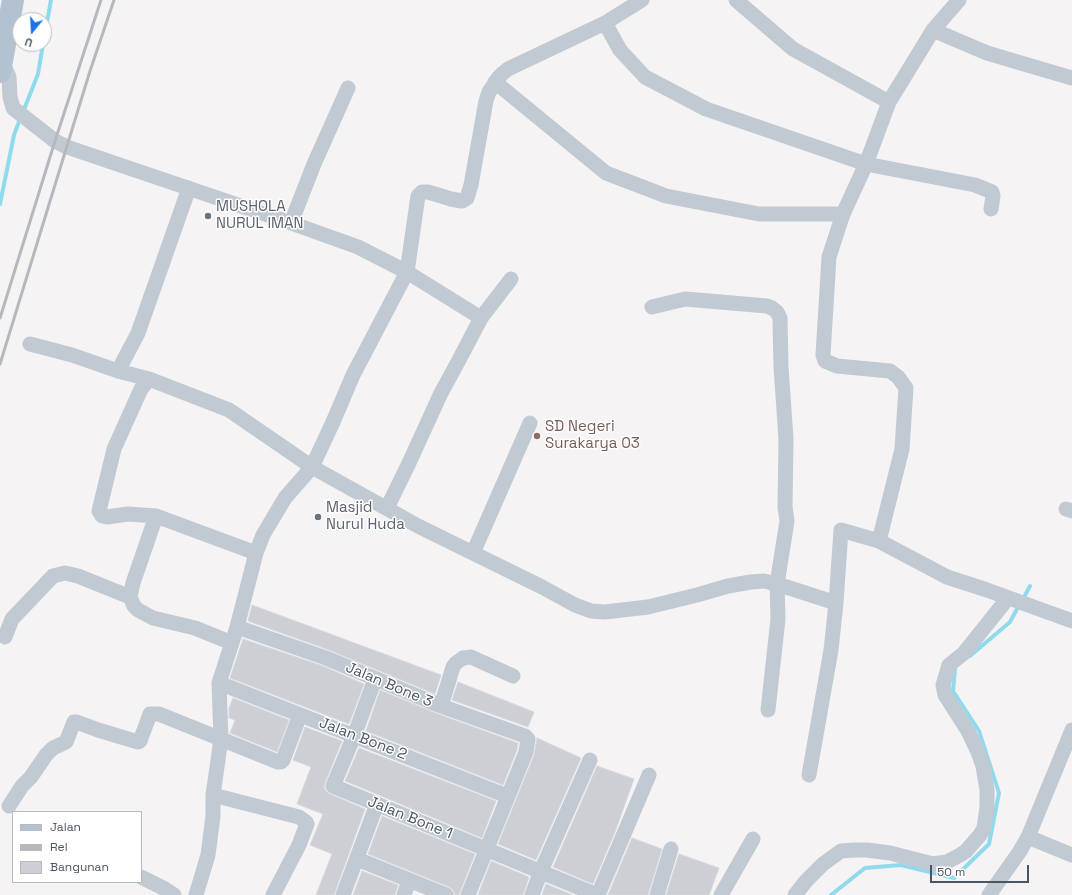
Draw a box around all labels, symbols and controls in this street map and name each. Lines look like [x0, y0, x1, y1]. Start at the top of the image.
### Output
north arrow [12, 12, 52, 52]
text: U [23, 35, 34, 50]
place label: MUSHOLA NURUL IMAN [216, 198, 303, 233]
marker: MUSHOLA NURUL IMAN [203, 211, 213, 221]
place label: SD Negeri Surakarya 03 [545, 418, 640, 453]
marker: SD Negeri Surakarya 03 [532, 431, 542, 441]
place label: Masjid Nurul Huda [326, 499, 405, 534]
marker: Masjid Nurul Huda [313, 512, 323, 522]
street label: Jalan Bone 3 [343, 659, 435, 711]
street label: Jalan Bone 2 [317, 714, 409, 764]
street label: Jalan Bone 1 [365, 793, 455, 843]
legend [12, 811, 142, 883]
text: Jalan [50, 819, 81, 835]
text: Rel [50, 839, 68, 855]
scale bar [932, 857, 1031, 883]
text: Bangunan [50, 859, 109, 875]
text: 50 m [937, 864, 965, 880]

